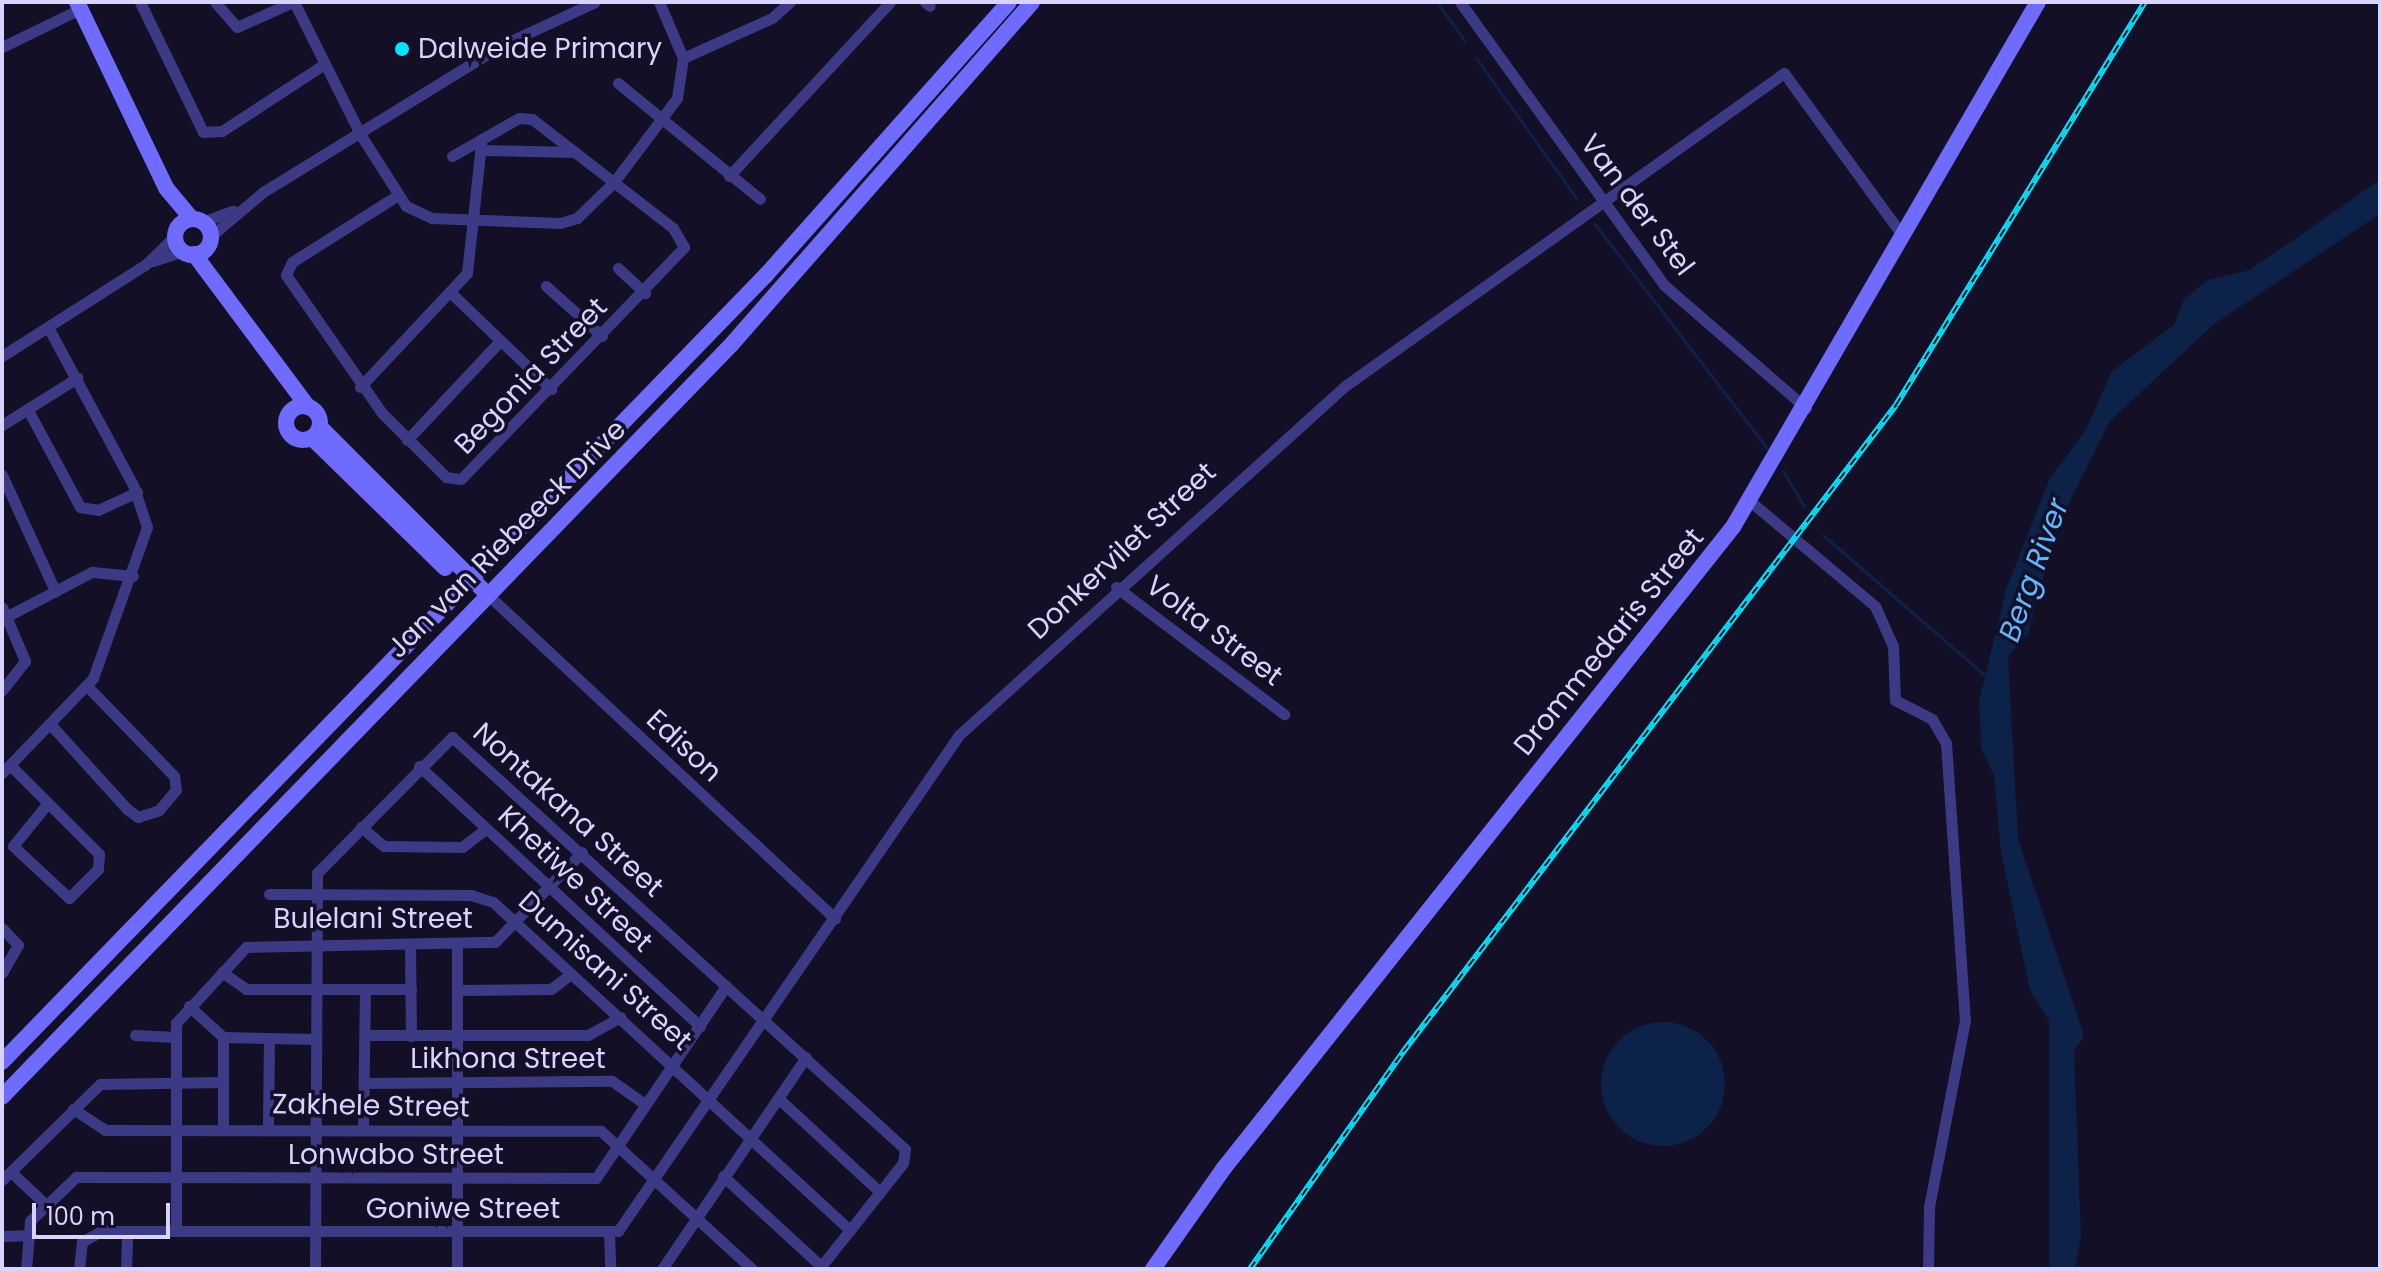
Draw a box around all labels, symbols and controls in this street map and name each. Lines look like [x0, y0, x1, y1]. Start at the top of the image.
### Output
place label: Dalweide Primary [418, 32, 662, 66]
marker: Dalweide Primary [393, 40, 411, 58]
street label: Van der Stel [1573, 128, 1701, 282]
street label: Begonia Street [448, 291, 614, 461]
street label: Jan van Riebeeck Drive [381, 413, 633, 665]
street label: Donkervilet Street [1021, 455, 1223, 647]
water label: Berg River [1991, 494, 2077, 646]
street label: Drommedaris Street [1507, 522, 1711, 762]
street label: Volta Street [1139, 569, 1289, 693]
street label: Edison [639, 703, 729, 789]
street label: Nontakana Street [466, 716, 670, 904]
street label: Khetiwe Street [491, 799, 659, 959]
street label: Dumisani Street [512, 884, 698, 1058]
street label: Bulelani Street [273, 902, 473, 936]
street label: Likhona Street [410, 1042, 606, 1076]
street label: Zakhele Street [272, 1087, 470, 1125]
street label: Lonwabo Street [288, 1138, 504, 1172]
scale bar [36, 1187, 174, 1237]
street label: Goniwe Street [366, 1192, 560, 1226]
text: 100 m [46, 1200, 115, 1233]

